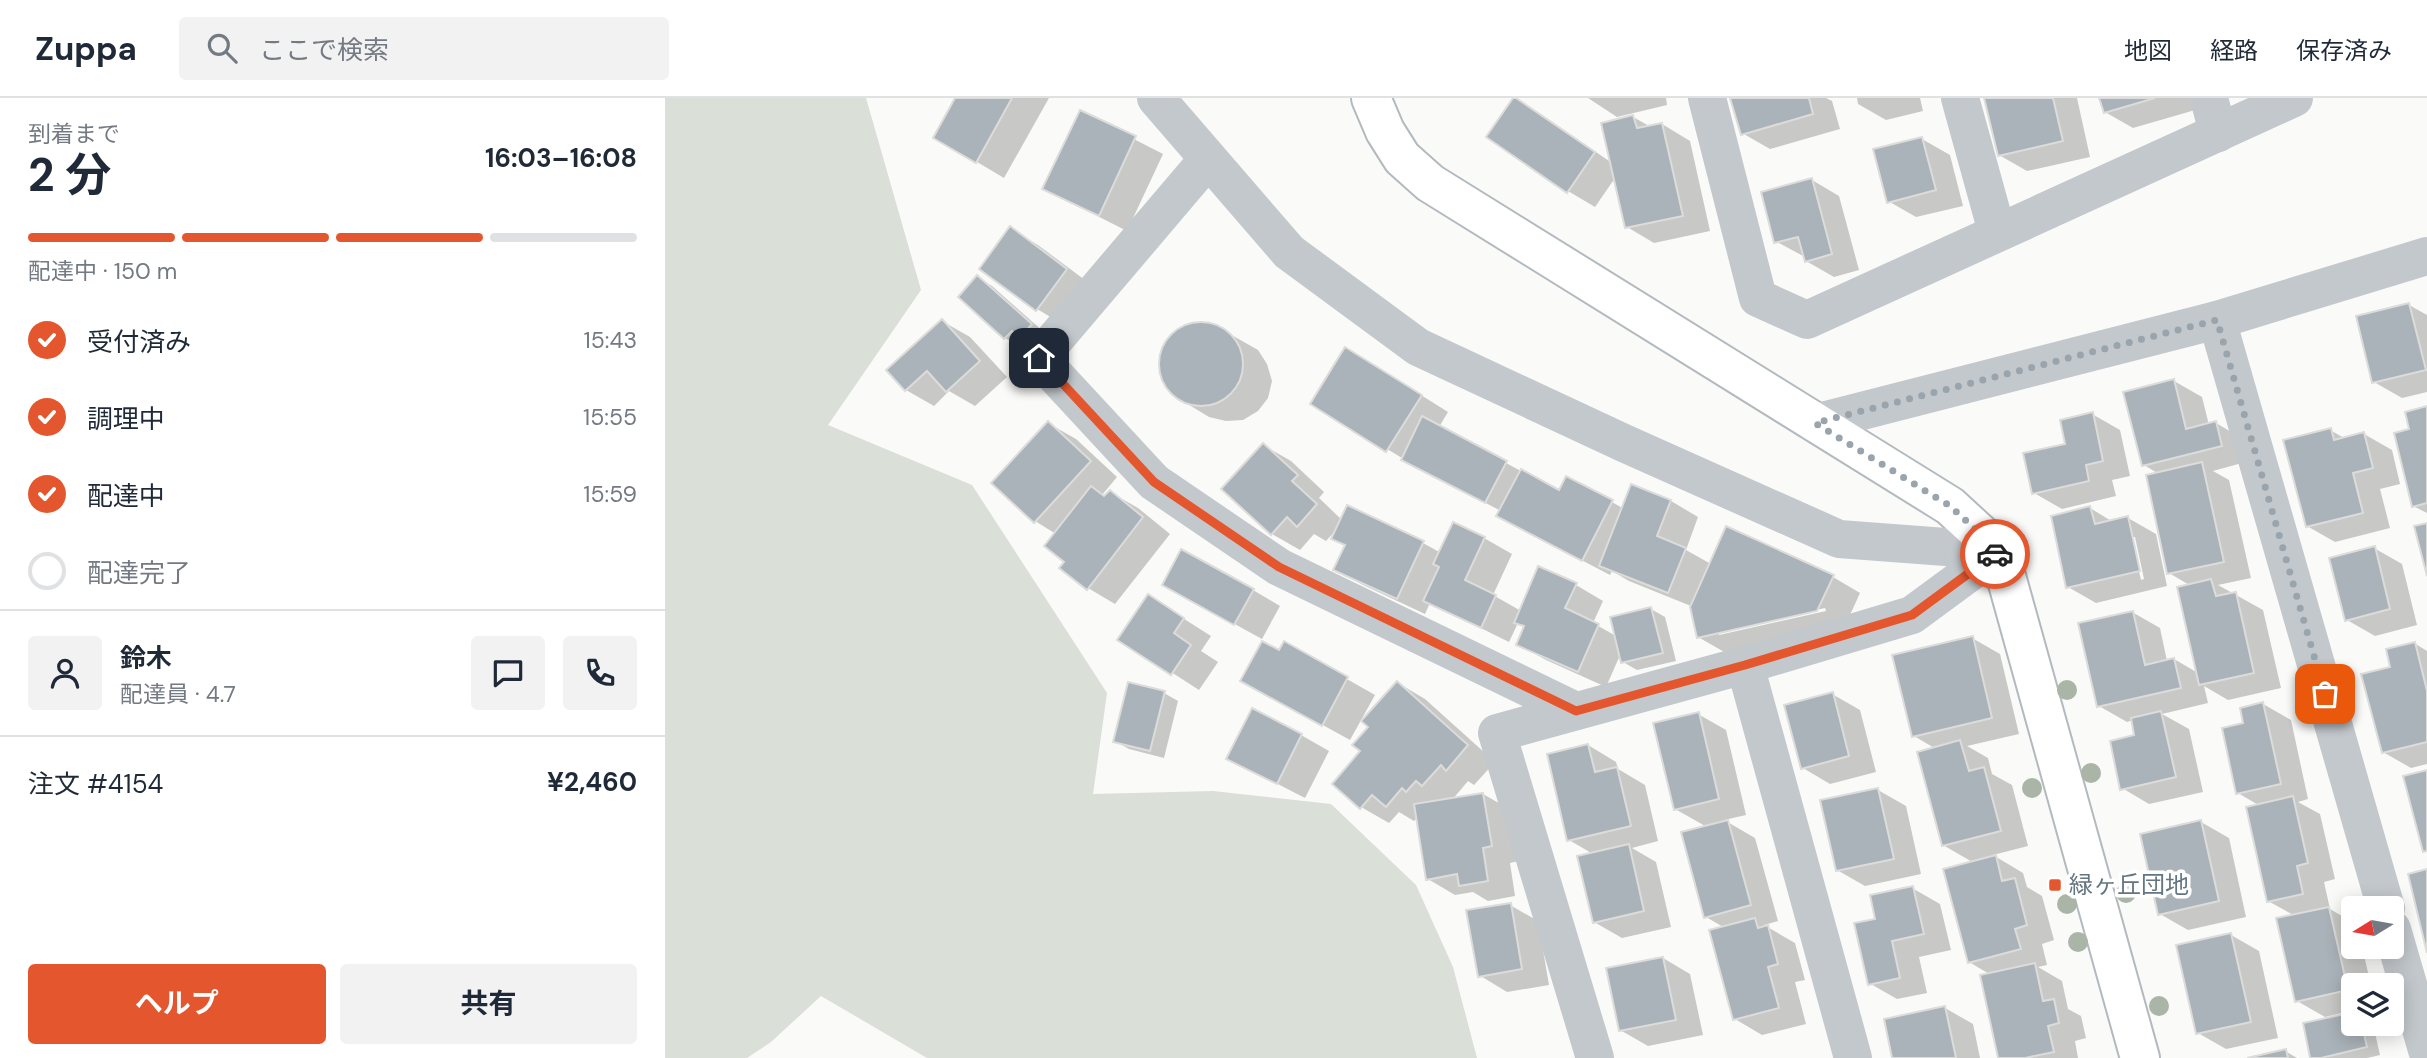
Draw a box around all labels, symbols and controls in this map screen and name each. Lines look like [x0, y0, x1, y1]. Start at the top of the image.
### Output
search box [179, 17, 669, 80]
text: Zuppa [35, 27, 137, 70]
icon: search [203, 29, 241, 67]
text: ここで検索 [259, 33, 389, 67]
text: 地図 [2124, 35, 2172, 66]
text: 経路 [2210, 35, 2258, 66]
text: 保存済み [2296, 35, 2392, 66]
text: 到着まで [28, 119, 120, 149]
text: 16:03–16:08 [485, 141, 637, 175]
text: 2 分 [28, 145, 111, 205]
text: 配達中 · 150 m [28, 256, 177, 286]
icon: check [28, 321, 66, 359]
text: 受付済み [87, 325, 191, 359]
text: 15:43 [584, 325, 637, 355]
pin [1009, 328, 1069, 388]
icon: home [1020, 339, 1058, 377]
icon: check [28, 398, 66, 436]
text: 調理中 [87, 402, 165, 436]
text: 15:55 [583, 402, 637, 432]
icon: check [28, 475, 66, 513]
text: 配達中 [87, 479, 165, 513]
text: 15:59 [583, 479, 637, 509]
courier [1960, 519, 2030, 589]
icon: car [1976, 535, 2014, 573]
text: 配達完了 [87, 556, 191, 590]
button: person [28, 636, 102, 710]
button: chat [471, 636, 545, 710]
button: phone [563, 636, 637, 710]
text: 鈴木 [120, 641, 172, 675]
pin [2295, 664, 2355, 724]
icon: bag [2306, 675, 2344, 713]
text: 配達員 · 4.7 [120, 679, 236, 709]
text: ¥2,460 [547, 765, 637, 799]
text: 注文 #4154 [28, 767, 163, 801]
place label: 緑ヶ丘団地 [2069, 869, 2189, 900]
marker: 緑ヶ丘団地 [2047, 877, 2063, 893]
north arrow [2341, 896, 2405, 959]
map controls [2341, 896, 2404, 1036]
button: ヘルプ [28, 964, 326, 1044]
button: 共有 [340, 964, 637, 1044]
button: layers [2341, 973, 2404, 1036]

